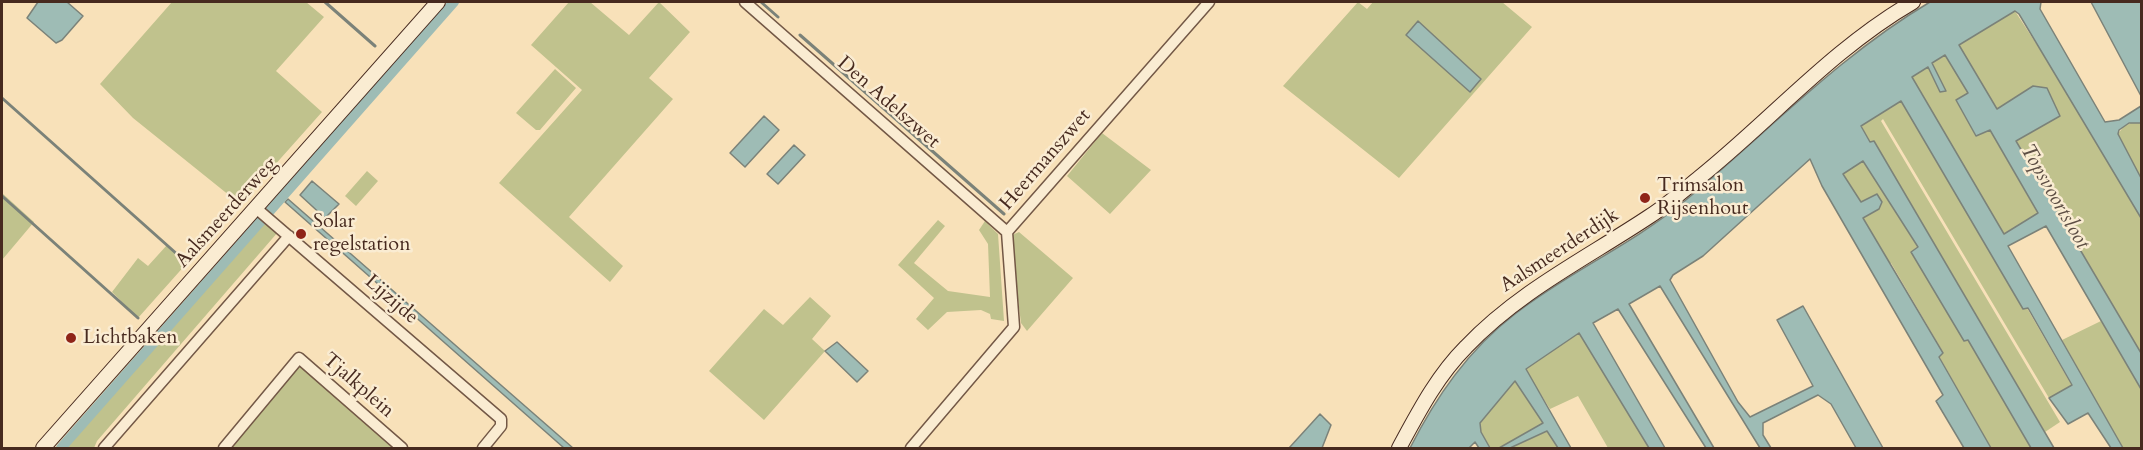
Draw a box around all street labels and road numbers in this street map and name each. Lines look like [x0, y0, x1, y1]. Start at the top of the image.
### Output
street label: Den Adelszwet [832, 52, 944, 154]
street label: Heermanszwet [996, 105, 1096, 215]
street label: Aalsmeerderweg [171, 153, 283, 273]
street label: Aalsmeerderdijk [1496, 204, 1624, 298]
street label: Lijzijde [359, 270, 423, 330]
street label: Tjalkplein [317, 349, 399, 423]

